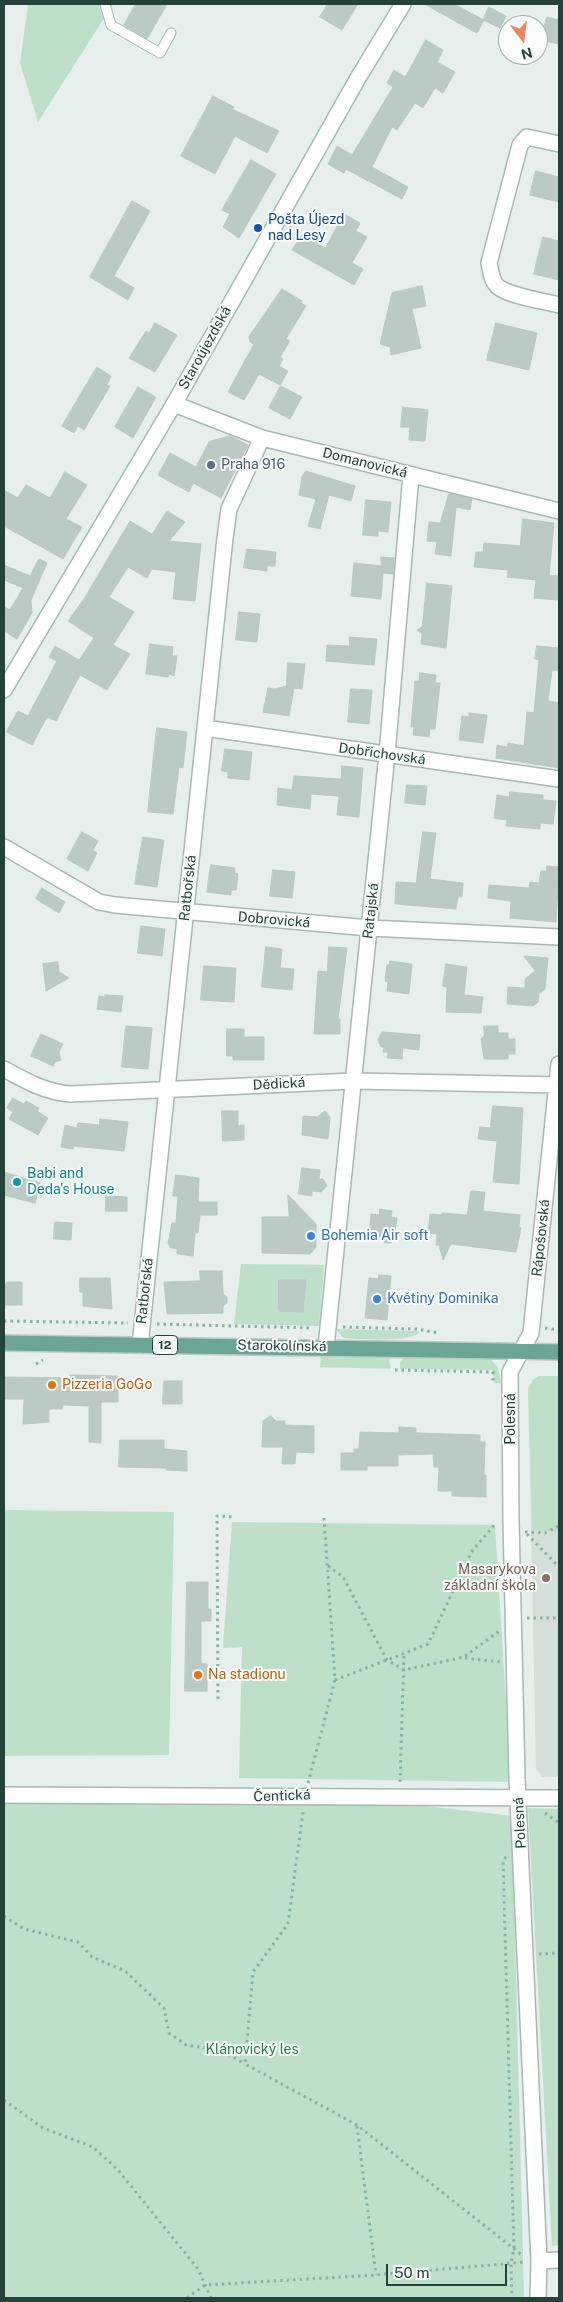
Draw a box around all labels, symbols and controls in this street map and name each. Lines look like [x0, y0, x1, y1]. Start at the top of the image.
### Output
north arrow [498, 15, 548, 65]
text: N [519, 44, 534, 63]
place label: Pošta Újezd nad Lesy [268, 212, 344, 244]
marker: Pošta Újezd nad Lesy [252, 222, 264, 234]
street label: Staroújezdská [175, 303, 235, 393]
street label: Domanovická [321, 444, 409, 482]
place label: Praha 916 [221, 457, 285, 473]
marker: Praha 916 [205, 459, 217, 471]
street label: Dobřichovská [337, 740, 427, 768]
street label: Ratbořská [176, 854, 200, 922]
street label: Ratajská [360, 882, 382, 940]
street label: Dobrovická [237, 908, 311, 932]
street label: Dědická [252, 1074, 306, 1094]
place label: Babi and Deda's House [27, 1166, 115, 1198]
marker: Babi and Deda's House [11, 1176, 23, 1188]
street label: Rápošovská [529, 1199, 553, 1277]
place label: Bohemia Air soft [321, 1228, 429, 1244]
marker: Bohemia Air soft [305, 1230, 317, 1242]
street label: Ratbořská [133, 1257, 157, 1325]
place label: Květiny Dominika [387, 1291, 499, 1307]
marker: Květiny Dominika [371, 1293, 383, 1305]
road number: 12 [152, 1336, 178, 1354]
street label: Starokolínská [237, 1337, 327, 1355]
place label: Pizzeria GoGo [62, 1377, 152, 1393]
marker: Pizzeria GoGo [46, 1379, 58, 1391]
street label: Polesná [503, 1393, 519, 1445]
place label: Masarykova základní škola [444, 1562, 536, 1594]
marker: Masarykova základní škola [540, 1572, 552, 1584]
place label: Na stadionu [208, 1667, 286, 1683]
marker: Na stadionu [192, 1669, 204, 1681]
street label: Čentická [253, 1787, 311, 1805]
street label: Polesná [510, 1797, 530, 1849]
park label: Klánovický les [205, 2042, 299, 2058]
scale bar [388, 2254, 509, 2286]
text: 50 m [394, 2264, 429, 2281]

